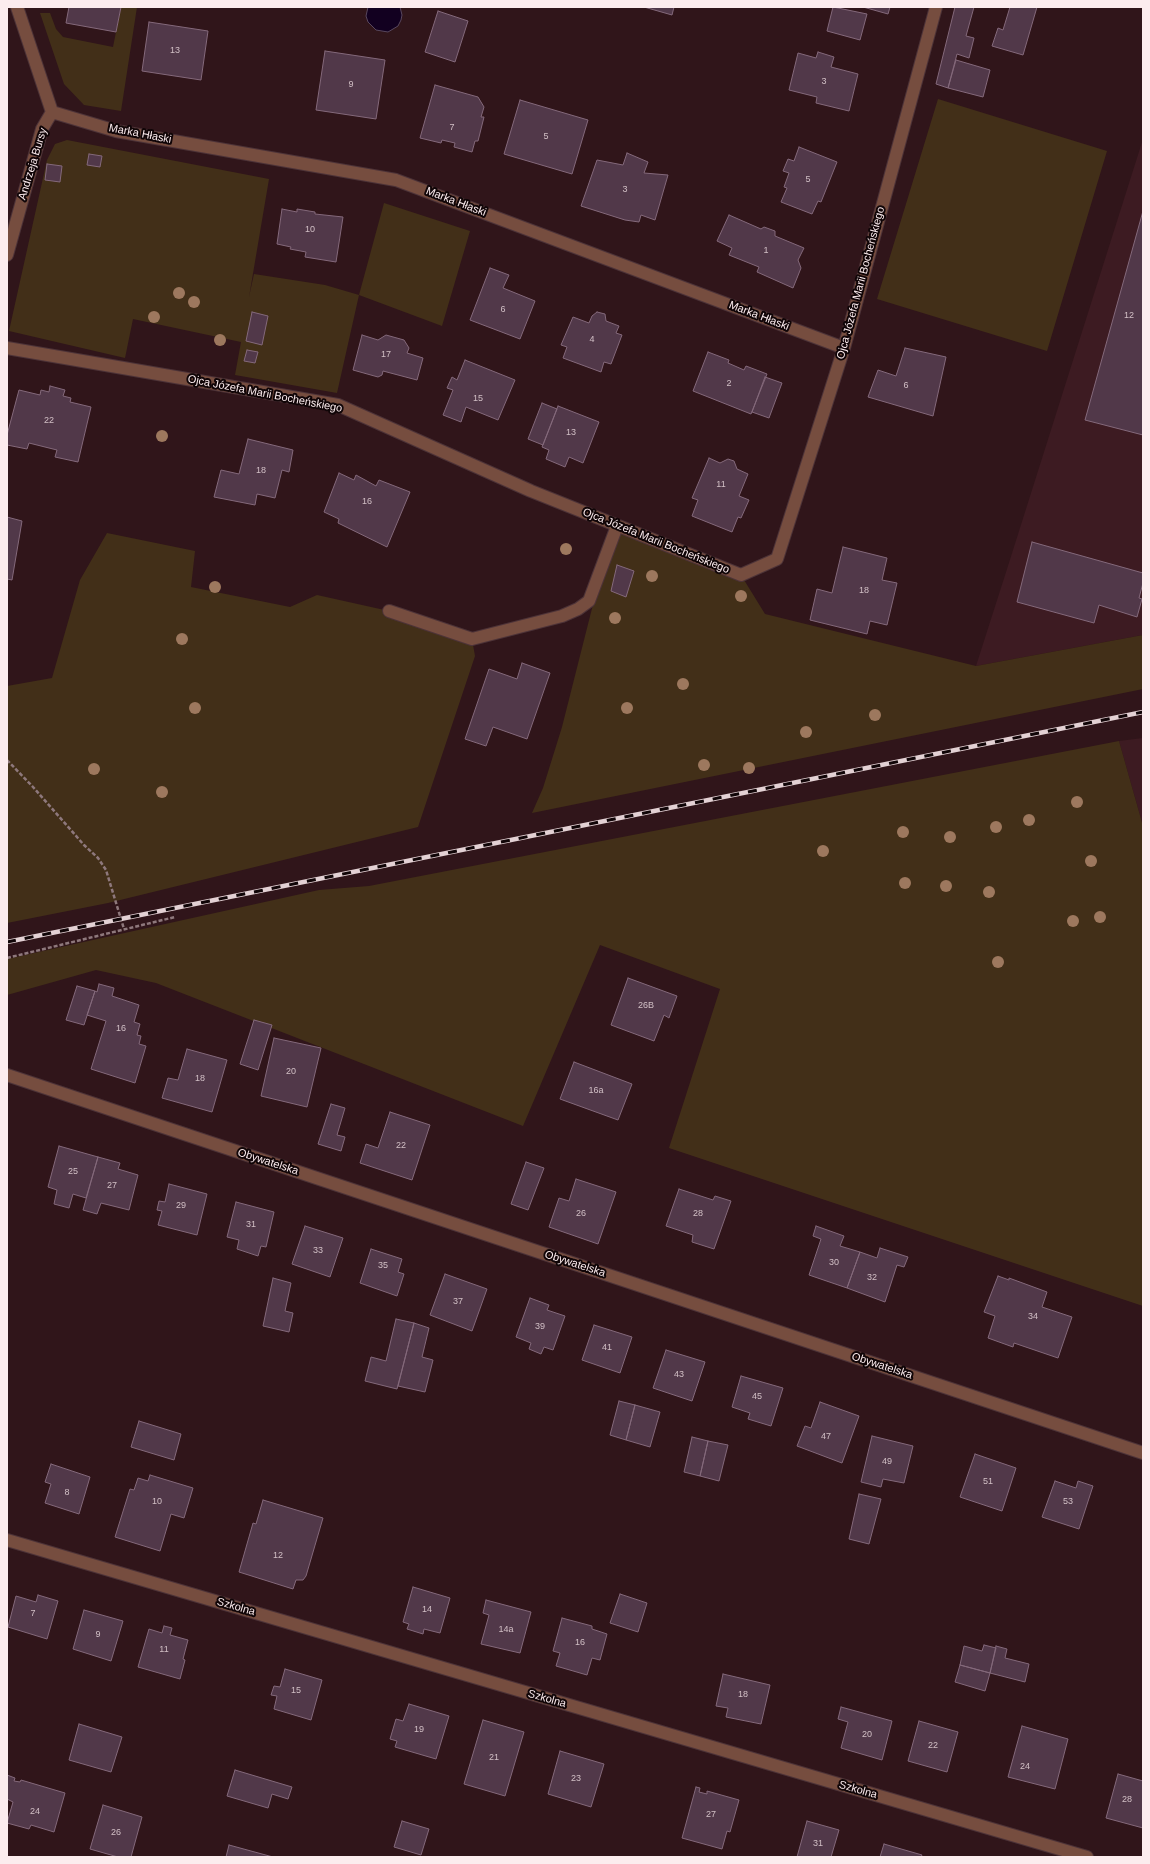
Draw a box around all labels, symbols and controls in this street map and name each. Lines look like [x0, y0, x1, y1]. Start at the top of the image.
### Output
house number: 13 [170, 46, 180, 56]
house number: 3 [821, 77, 827, 87]
house number: 9 [348, 80, 354, 90]
street label: Marka Hłaski [108, 121, 172, 147]
house number: 7 [449, 123, 455, 133]
street label: Andrzeja Bursy [16, 126, 50, 202]
house number: 5 [543, 132, 549, 142]
house number: 5 [805, 175, 811, 185]
street label: Marka Hłaski [424, 184, 488, 220]
house number: 3 [622, 185, 628, 195]
street label: Ojca Józefa Marii Bocheńskiego [834, 205, 888, 361]
house number: 10 [305, 225, 315, 235]
house number: 1 [763, 246, 769, 256]
street label: Marka Hłaski [727, 298, 791, 334]
house number: 6 [500, 305, 506, 315]
house number: 12 [1124, 311, 1134, 321]
house number: 4 [589, 335, 595, 345]
house number: 17 [381, 350, 391, 360]
street label: Ojca Józefa Marii Bocheńskiego [187, 373, 343, 415]
house number: 2 [726, 379, 732, 389]
house number: 6 [903, 381, 909, 391]
house number: 15 [473, 394, 483, 404]
house number: 22 [44, 416, 54, 426]
house number: 13 [566, 428, 576, 438]
house number: 18 [256, 466, 266, 476]
house number: 11 [716, 480, 726, 490]
house number: 16 [362, 497, 372, 507]
street label: Ojca Józefa Marii Bocheńskiego [581, 505, 731, 577]
house number: 18 [859, 586, 869, 596]
house number: 26B [638, 1001, 654, 1011]
house number: 16 [116, 1024, 126, 1034]
house number: 20 [286, 1067, 296, 1077]
house number: 18 [195, 1074, 205, 1084]
house number: 16a [588, 1086, 604, 1096]
house number: 22 [396, 1141, 406, 1151]
street label: Obywatelska [236, 1146, 300, 1178]
house number: 25 [68, 1167, 78, 1177]
house number: 27 [107, 1181, 117, 1191]
house number: 29 [176, 1201, 186, 1211]
house number: 26 [576, 1209, 586, 1219]
house number: 28 [693, 1209, 703, 1219]
house number: 31 [246, 1220, 256, 1230]
house number: 33 [313, 1246, 323, 1256]
street label: Obywatelska [543, 1248, 607, 1280]
house number: 30 [829, 1258, 839, 1268]
house number: 35 [378, 1261, 388, 1271]
house number: 32 [867, 1273, 877, 1283]
house number: 37 [453, 1297, 463, 1307]
house number: 34 [1028, 1312, 1038, 1322]
house number: 39 [535, 1322, 545, 1332]
house number: 41 [602, 1343, 612, 1353]
street label: Obywatelska [850, 1350, 914, 1382]
house number: 43 [674, 1370, 684, 1380]
house number: 45 [752, 1392, 762, 1402]
house number: 47 [821, 1432, 831, 1442]
house number: 49 [882, 1457, 892, 1467]
house number: 51 [983, 1477, 993, 1487]
house number: 8 [64, 1488, 70, 1498]
house number: 10 [152, 1497, 162, 1507]
house number: 53 [1063, 1497, 1073, 1507]
house number: 12 [273, 1551, 283, 1561]
street label: Szkolna [215, 1595, 257, 1619]
house number: 14 [422, 1605, 432, 1615]
house number: 7 [30, 1609, 36, 1619]
house number: 14a [498, 1625, 514, 1635]
house number: 9 [95, 1630, 101, 1640]
house number: 16 [575, 1638, 585, 1648]
house number: 11 [159, 1645, 169, 1655]
house number: 15 [291, 1686, 301, 1696]
street label: Szkolna [526, 1687, 568, 1711]
house number: 18 [738, 1690, 748, 1700]
house number: 19 [414, 1725, 424, 1735]
house number: 20 [862, 1730, 872, 1740]
house number: 22 [928, 1741, 938, 1751]
house number: 21 [489, 1753, 499, 1763]
house number: 24 [1020, 1762, 1030, 1772]
house number: 23 [571, 1774, 581, 1784]
street label: Szkolna [837, 1778, 879, 1802]
house number: 28 [1122, 1795, 1132, 1805]
house number: 24 [30, 1807, 40, 1817]
house number: 27 [706, 1810, 716, 1820]
house number: 26 [111, 1828, 121, 1838]
house number: 31 [813, 1839, 823, 1849]

